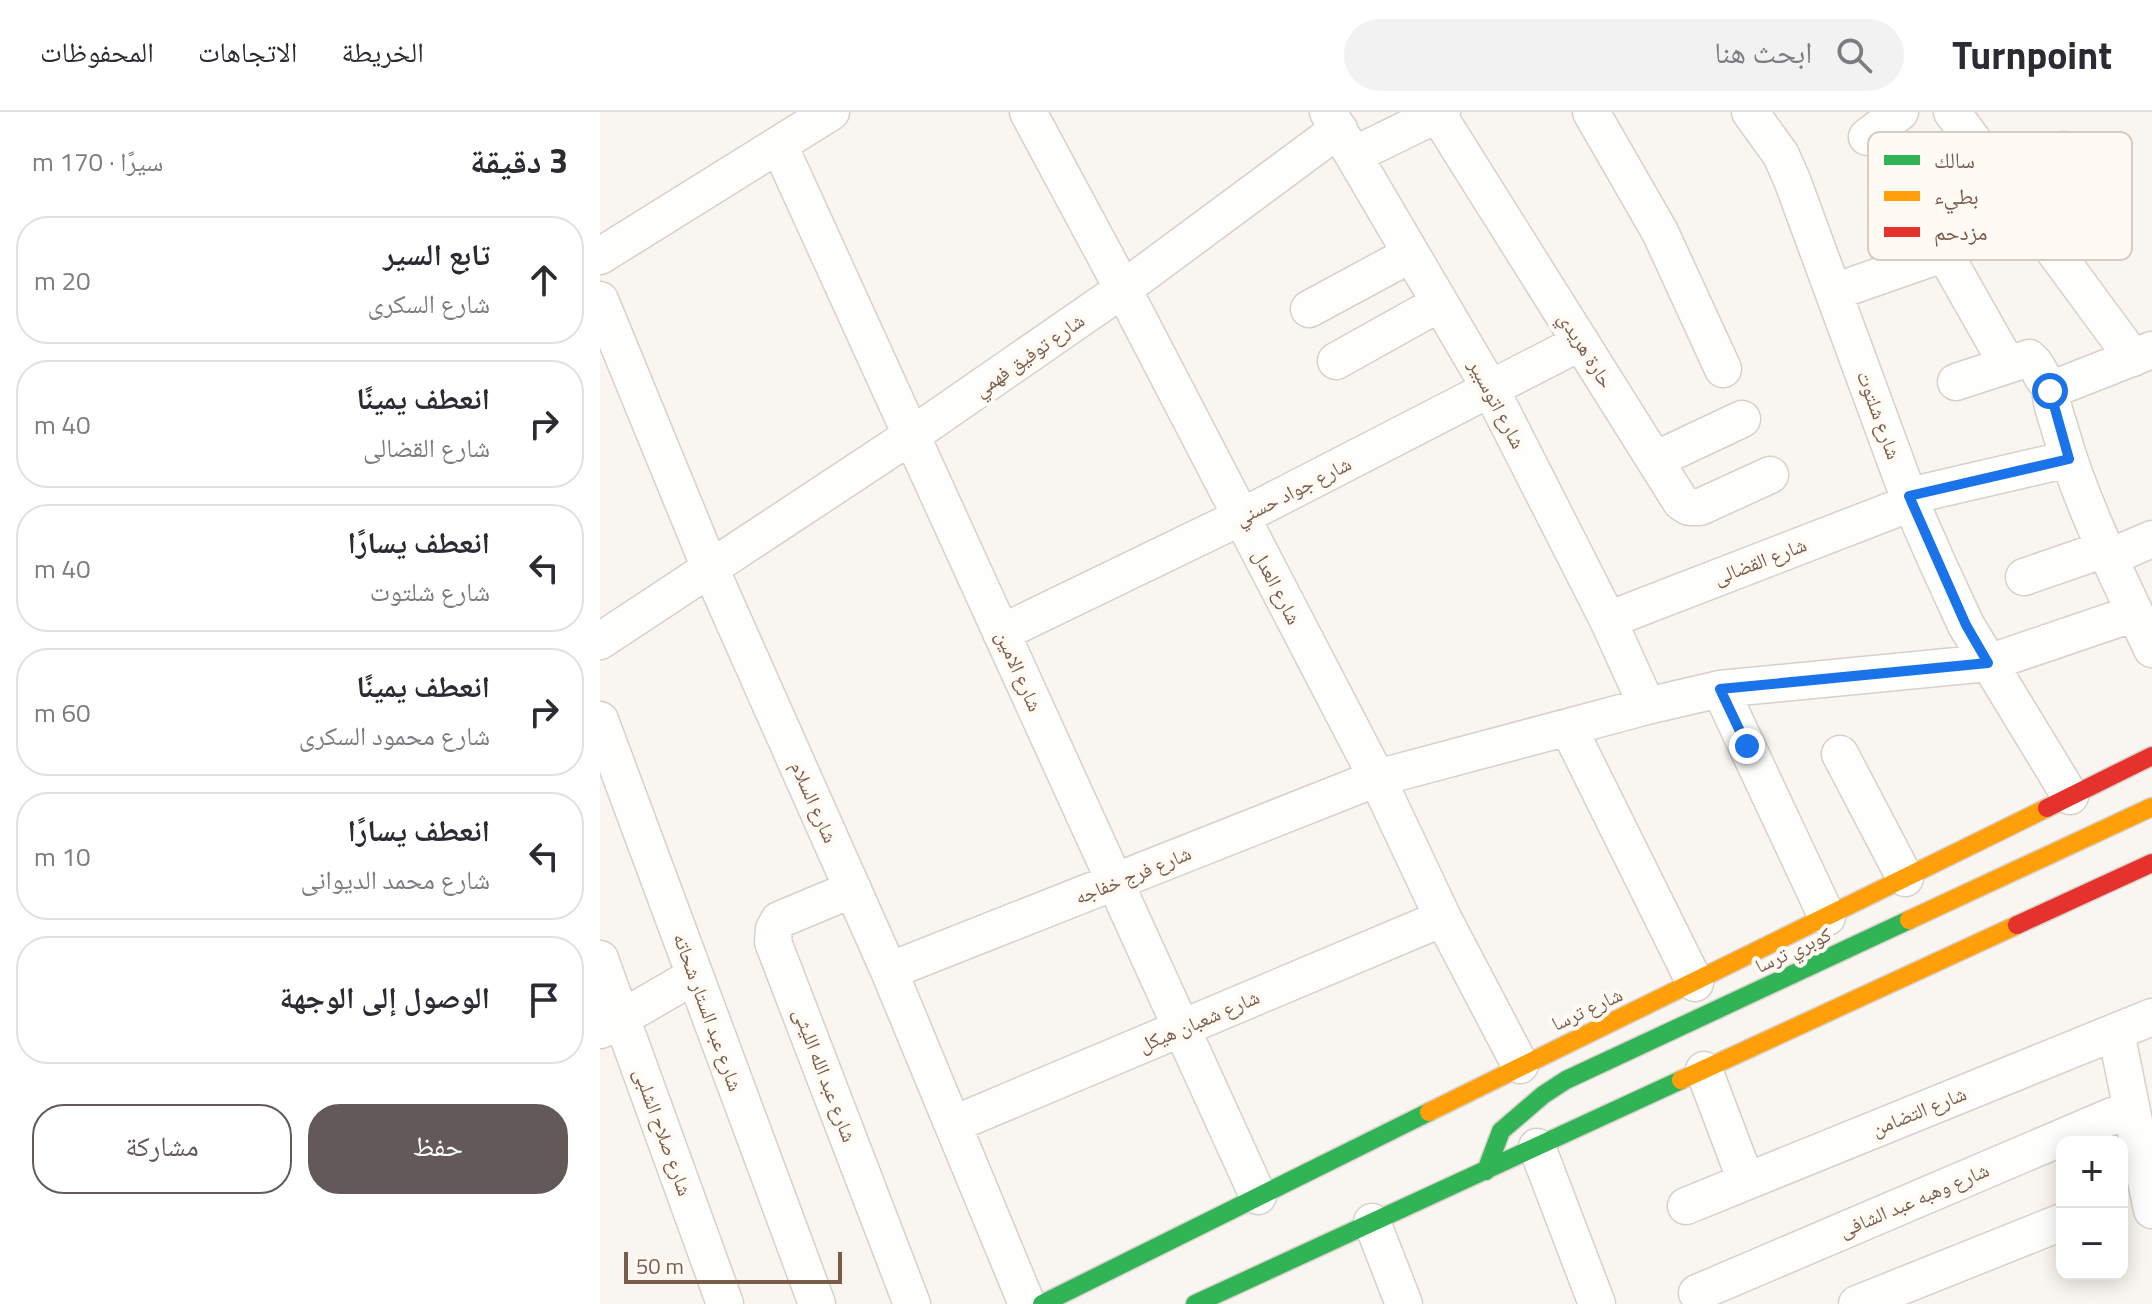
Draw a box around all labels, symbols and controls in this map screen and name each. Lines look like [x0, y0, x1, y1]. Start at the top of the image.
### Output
search box [1344, 19, 1904, 91]
text: Turnpoint [1952, 26, 2112, 84]
text: ابحث هنا [1714, 29, 1812, 75]
text: المحفوظات [40, 30, 154, 73]
text: الاتجاهات [198, 30, 297, 73]
text: الخريطة [341, 30, 424, 73]
icon: search [1832, 33, 1876, 77]
legend [1868, 132, 2132, 260]
text: 3 دقيقة [470, 134, 568, 186]
text: سيرًا · 170 m [32, 142, 163, 181]
text: سالك [1934, 143, 1975, 177]
text: بطيء [1934, 179, 1979, 214]
text: مزدحم [1934, 215, 1988, 249]
text: تابع السير [383, 231, 490, 277]
icon: ahead [522, 258, 566, 302]
text: 20 m [34, 261, 91, 300]
text: شارع السكرى [367, 284, 490, 323]
street label: شارع توفيق فهمي [967, 305, 1091, 405]
street label: حارة هريدي [1550, 305, 1622, 395]
street label: شارع اتوسبير [1460, 352, 1534, 454]
street label: شارع شلتوت [1849, 366, 1910, 464]
route start [2032, 373, 2068, 409]
text: انعطف يمينًا [356, 375, 490, 421]
icon: right [522, 402, 566, 446]
text: 40 m [34, 405, 91, 444]
text: شارع القضالى [363, 428, 490, 467]
street label: شارع جواد حسني [1229, 448, 1357, 534]
text: انعطف يسارًا [347, 519, 490, 565]
street label: شارع القضالى [1709, 529, 1811, 593]
street label: شارع العدل [1245, 544, 1310, 630]
icon: left [522, 546, 566, 590]
text: 40 m [34, 549, 91, 588]
text: شارع شلتوت [370, 572, 490, 611]
street label: شارع الامين [988, 625, 1051, 716]
text: انعطف يمينًا [356, 663, 490, 709]
icon: right [522, 690, 566, 734]
text: 60 m [34, 693, 91, 732]
text: شارع محمود السكرى [299, 716, 490, 755]
route end [1729, 728, 1765, 764]
street label: شارع السلام [783, 756, 846, 848]
text: انعطف يسارًا [347, 807, 490, 853]
icon: left [522, 834, 566, 878]
text: 10 m [34, 837, 91, 876]
street label: شارع فرج خفاجه [1070, 837, 1196, 912]
text: شارع محمد الديوانى [301, 860, 490, 899]
street label: كوبري ترسا [1749, 918, 1837, 982]
street label: شارع عبد الستار شحاته [665, 928, 751, 1095]
text: الوصول إلى الوجهة [280, 974, 490, 1020]
icon: arrive [522, 978, 566, 1022]
street label: شارع ترسا [1546, 979, 1628, 1039]
street label: شارع شعبان هيكل [1133, 981, 1264, 1060]
street label: شارع عبد الله الليثى [786, 1003, 865, 1146]
street label: شارع صلاح الشلبى [626, 1063, 701, 1200]
street label: شارع التضامن [1867, 1077, 1971, 1144]
button: مشاركة [32, 1104, 292, 1194]
button: حفظ [308, 1104, 568, 1194]
map controls [2056, 1136, 2128, 1280]
button: + [2056, 1136, 2128, 1208]
street label: شارع وهبه عبد الشافى [1834, 1154, 1994, 1245]
button: − [2056, 1208, 2128, 1280]
scale bar [624, 1248, 842, 1284]
text: 50 m [636, 1249, 684, 1283]

